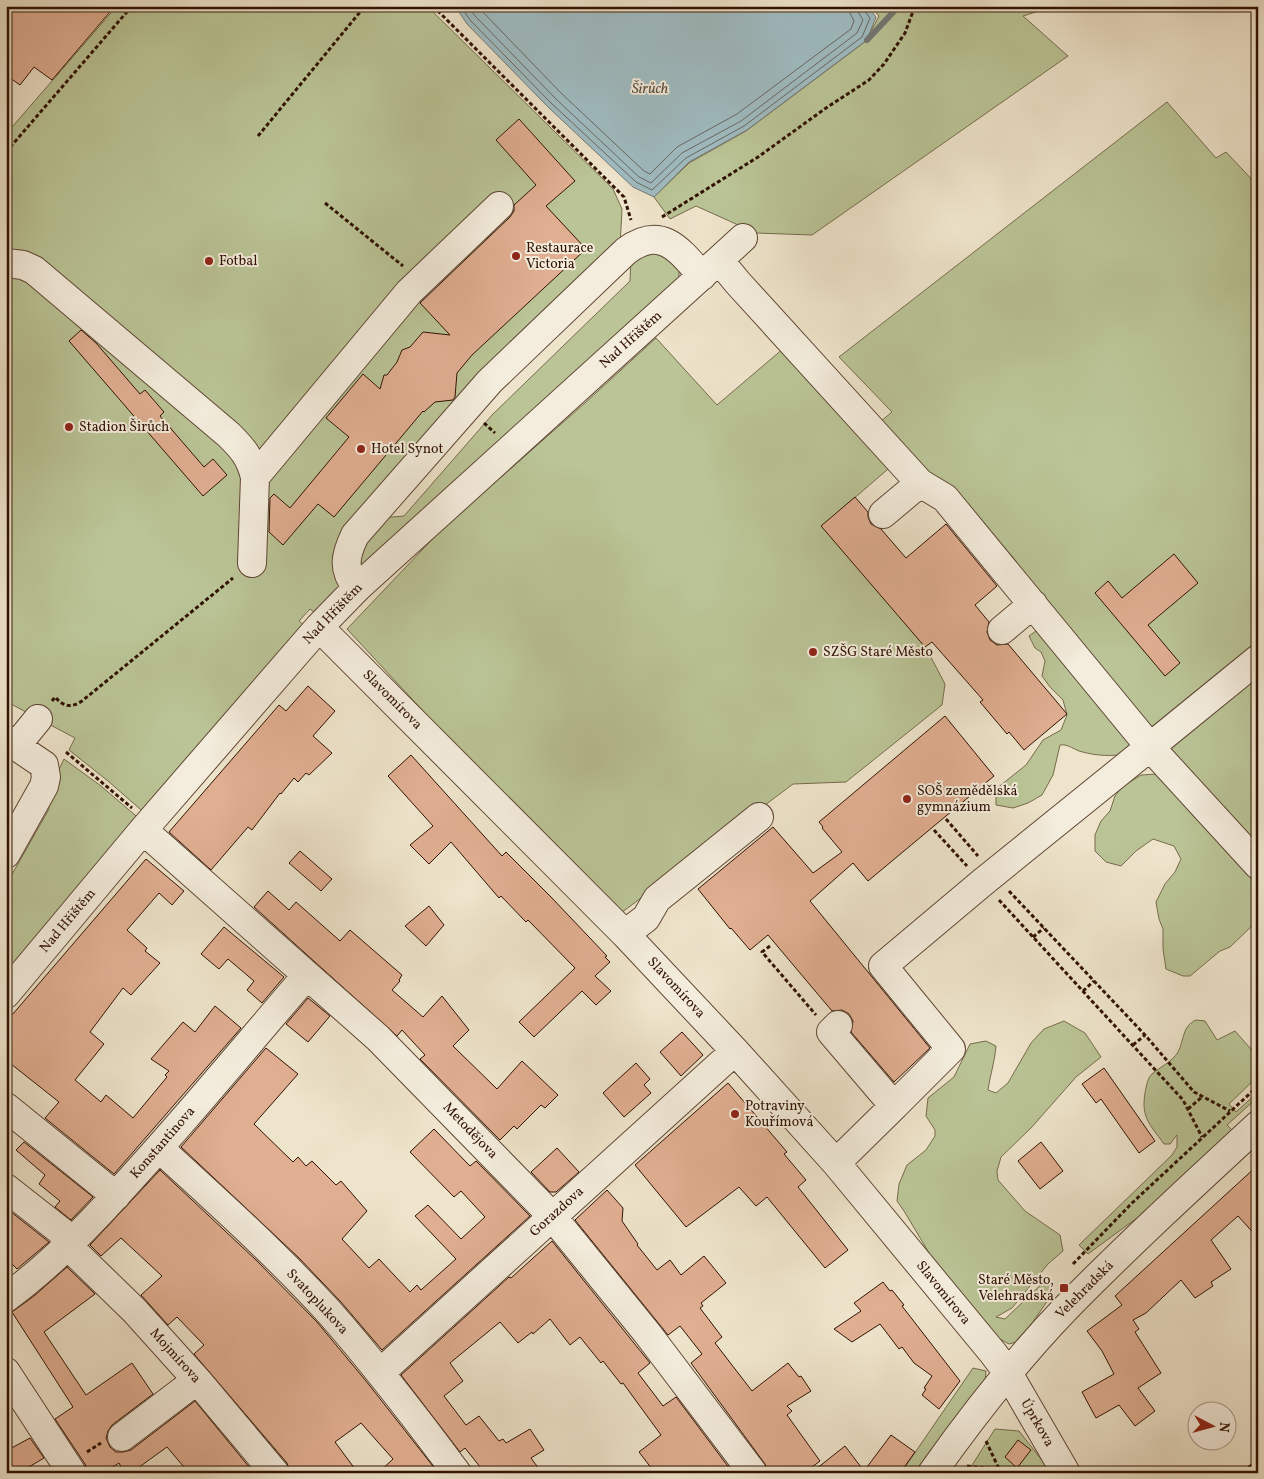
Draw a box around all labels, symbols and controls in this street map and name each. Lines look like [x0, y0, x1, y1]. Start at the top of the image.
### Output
water label: Širůch [632, 79, 668, 100]
place label: Restaurace Victoria [526, 239, 594, 274]
marker: Restaurace Victoria [510, 250, 522, 262]
place label: Fotbal [219, 252, 257, 271]
marker: Fotbal [203, 255, 215, 267]
street label: Nad Hřištěm [595, 307, 667, 373]
place label: Stadion Širůch [79, 418, 169, 437]
marker: Stadion Širůch [63, 421, 75, 433]
place label: Hotel Synot [371, 440, 443, 459]
marker: Hotel Synot [355, 443, 367, 455]
street label: Nad Hřištěm [299, 579, 367, 649]
place label: SZŠG Staré Město [823, 643, 933, 662]
marker: SZŠG Staré Město [807, 646, 819, 658]
street label: Slavomírova [358, 666, 426, 734]
place label: SOŠ zemědělská gymnázium [917, 782, 1018, 817]
marker: SOŠ zemědělská gymnázium [901, 793, 913, 805]
street label: Nad Hřištěm [35, 885, 101, 957]
street label: Slavomírova [643, 953, 709, 1023]
place label: Potraviny Kouřímová [745, 1097, 813, 1132]
street label: Metodějova [438, 1099, 502, 1163]
street label: Konstantinova [126, 1103, 200, 1183]
marker: Potraviny Kouřímová [729, 1108, 741, 1120]
street label: Gorazdova [526, 1182, 588, 1242]
street label: Slavomírova [911, 1257, 975, 1329]
street label: Velehradská [1052, 1257, 1118, 1323]
street label: Svatoplukova [282, 1265, 352, 1339]
place label: Staré Město, Velehradská [978, 1271, 1054, 1306]
marker: Staré Město, Velehradská [1058, 1282, 1070, 1294]
street label: Mojmírova [145, 1324, 205, 1388]
street label: Úprkova [1016, 1395, 1059, 1450]
north arrow [1186, 1402, 1236, 1452]
text: N [1213, 1421, 1233, 1433]

